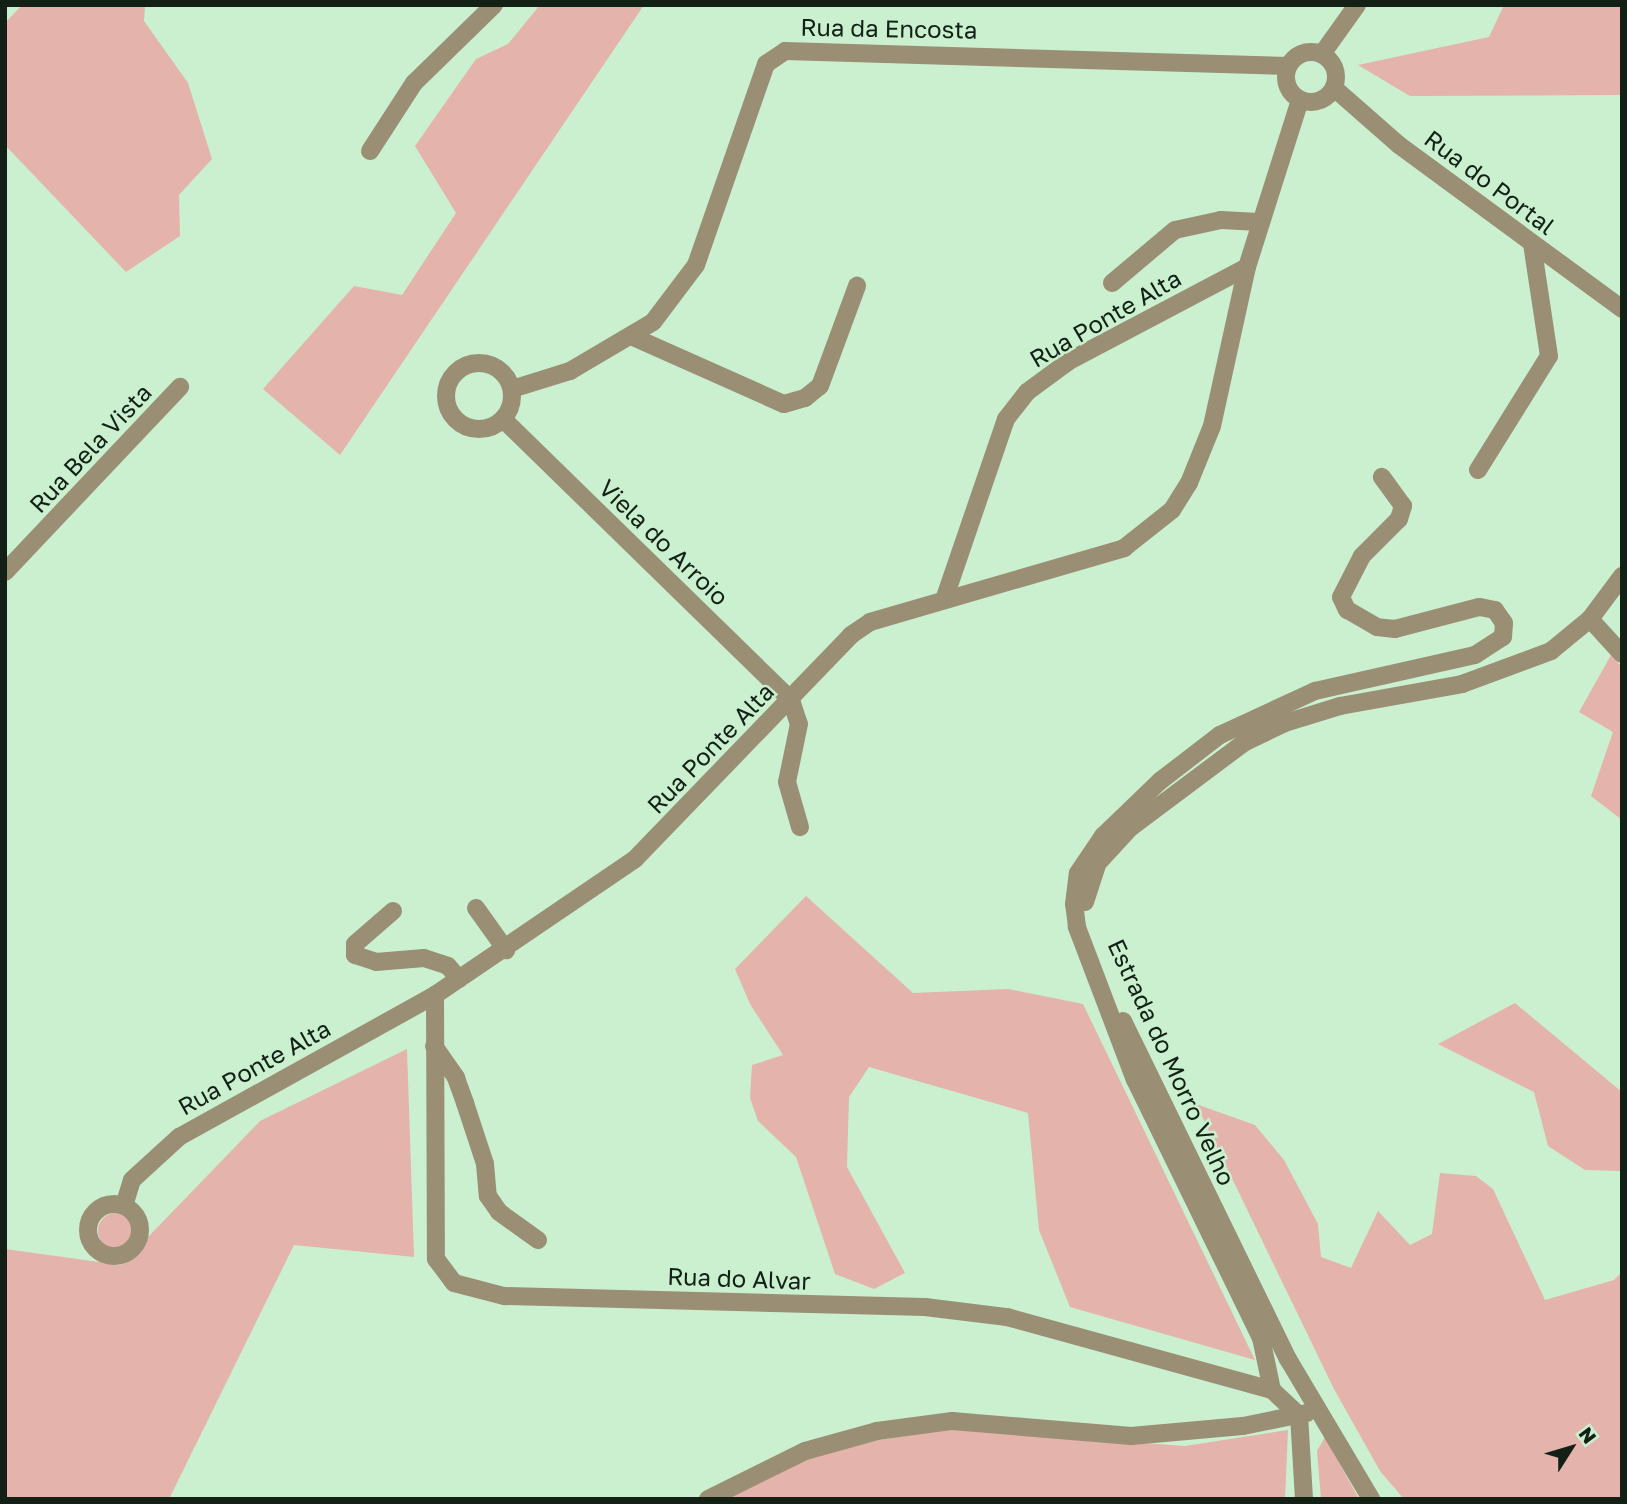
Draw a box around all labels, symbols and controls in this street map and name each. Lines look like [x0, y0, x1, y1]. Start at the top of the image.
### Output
street label: Rua da Encosta [800, 12, 978, 44]
street label: Rua do Portal [1419, 124, 1561, 240]
street label: Rua Ponte Alta [1024, 263, 1186, 373]
street label: Rua Bela Vista [23, 378, 157, 518]
street label: Viela do Arroio [593, 473, 735, 611]
street label: Rua Ponte Alta [641, 677, 779, 819]
street label: Estrada do Morro Velho [1102, 934, 1242, 1190]
street label: Rua Ponte Alta [173, 1013, 335, 1121]
street label: Rua do Alvar [667, 1261, 811, 1295]
north arrow [1536, 1413, 1606, 1483]
text: N [1575, 1422, 1602, 1448]

